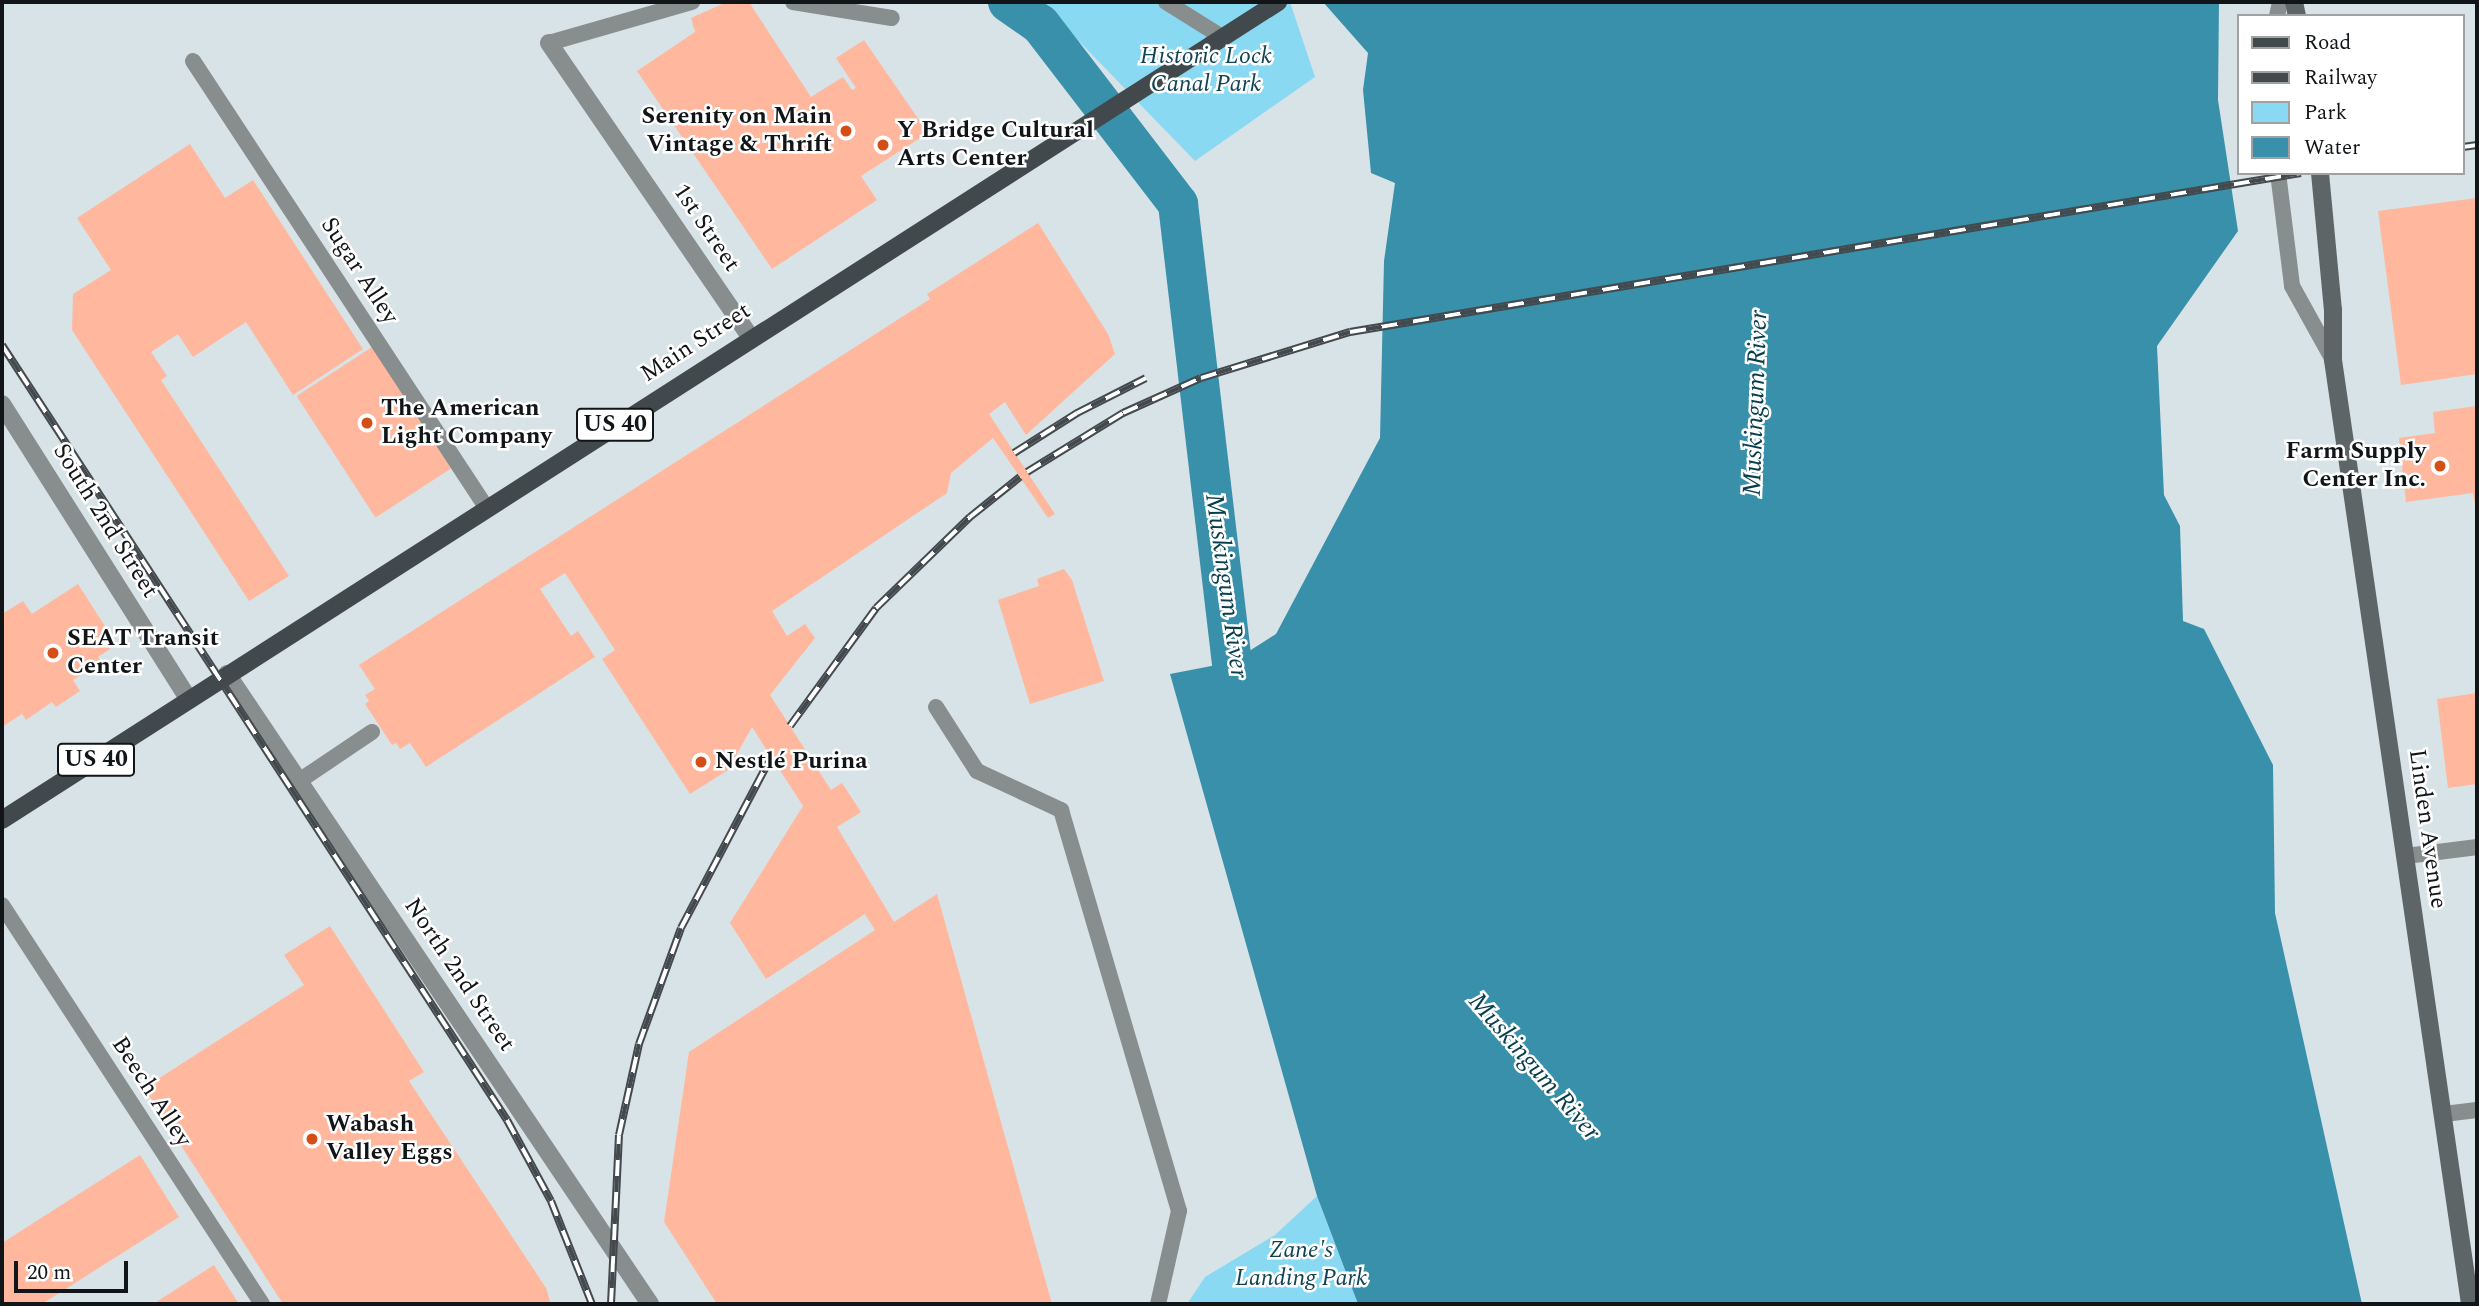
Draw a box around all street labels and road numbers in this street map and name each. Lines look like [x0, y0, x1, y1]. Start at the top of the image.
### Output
street label: 1st Street [666, 179, 746, 277]
street label: Sugar Alley [314, 212, 404, 330]
street label: Main Street [636, 297, 756, 389]
road number: US 40 [575, 406, 655, 444]
street label: South 2nd Street [46, 439, 164, 603]
road number: US 40 [56, 740, 136, 780]
street label: Linden Avenue [2402, 747, 2452, 911]
street label: North 2nd Street [397, 893, 521, 1057]
street label: Beech Alley [105, 1031, 197, 1153]

